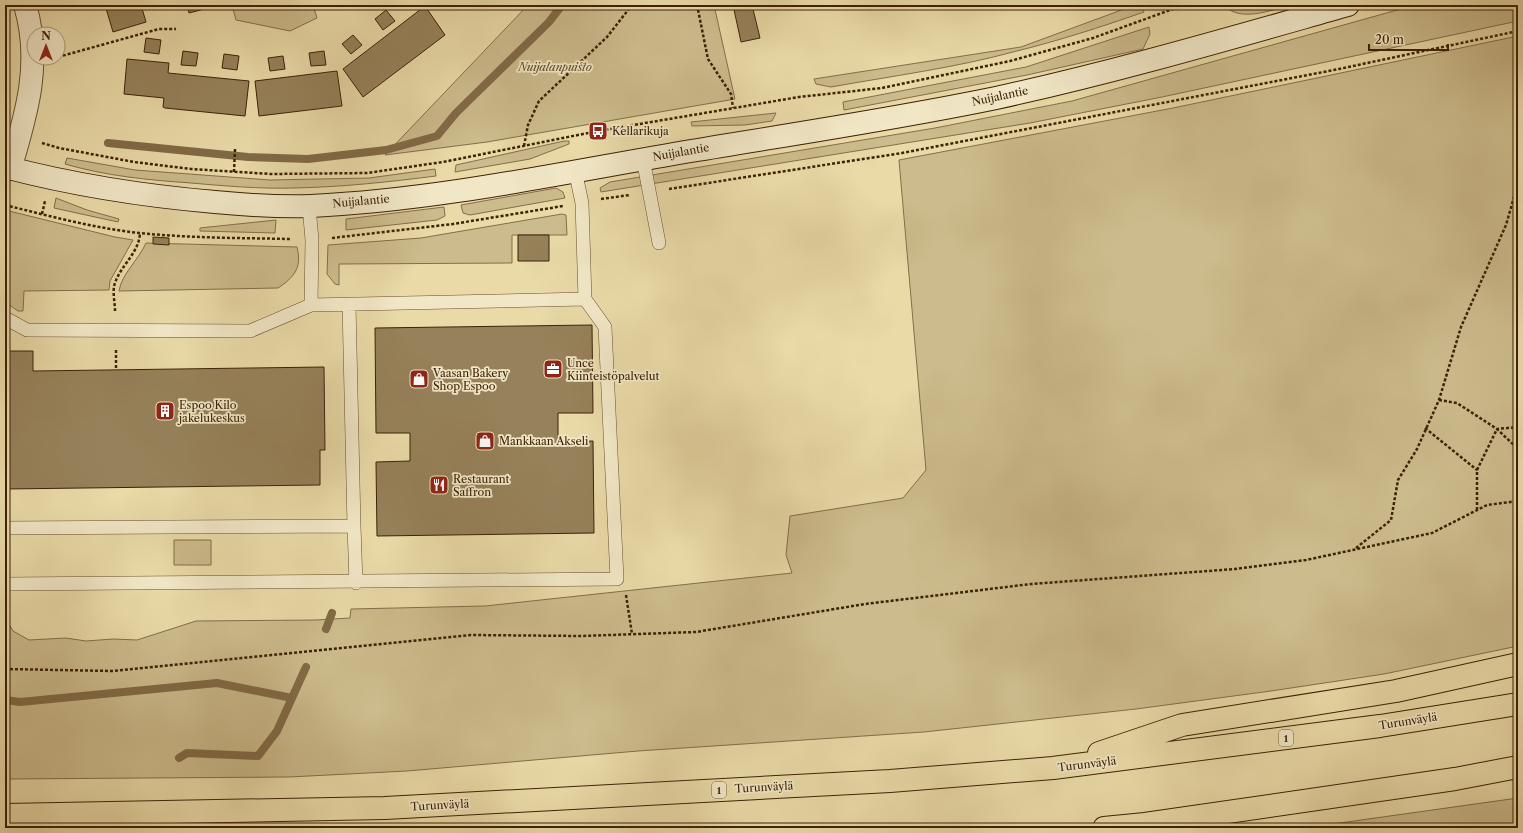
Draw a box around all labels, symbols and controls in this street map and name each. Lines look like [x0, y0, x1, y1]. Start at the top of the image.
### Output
north arrow [26, 26, 66, 66]
scale bar [1369, 26, 1448, 52]
text: N [41, 29, 51, 43]
text: 20 m [1375, 32, 1404, 47]
park label: Nuijalanpuisto [517, 60, 592, 74]
street label: Nuijalantie [971, 83, 1029, 109]
bus stop icon: Kellarikuja [587, 120, 609, 142]
place label: Kellarikuja [612, 124, 669, 138]
street label: Nuijalantie [652, 140, 710, 164]
street label: Nuijalantie [332, 192, 390, 210]
place label: Unce Kiinteistöpalvelut [567, 356, 659, 383]
office icon: Unce Kiinteistöpalvelut [542, 358, 564, 380]
place label: Vaasan Bakery Shop Espoo [432, 366, 509, 393]
shop icon: Vaasan Bakery Shop Espoo [408, 368, 430, 390]
place label: Espoo Kilo jakelukeskus [177, 398, 245, 425]
building icon: Espoo Kilo jakelukeskus [154, 400, 176, 422]
shop icon: Mankkaan Akseli [474, 430, 496, 452]
place label: Mankkaan Akseli [499, 434, 589, 448]
place label: Restaurant Saffron [453, 472, 510, 499]
restaurant icon: Restaurant Saffron [428, 474, 450, 496]
street label: Turunväylä [1378, 709, 1438, 733]
road number: 1 [1279, 730, 1293, 746]
street label: Turunväylä [1057, 753, 1117, 775]
street label: Turunväylä [734, 778, 794, 796]
road number: 1 [712, 782, 726, 798]
street label: Turunväylä [410, 796, 470, 814]

